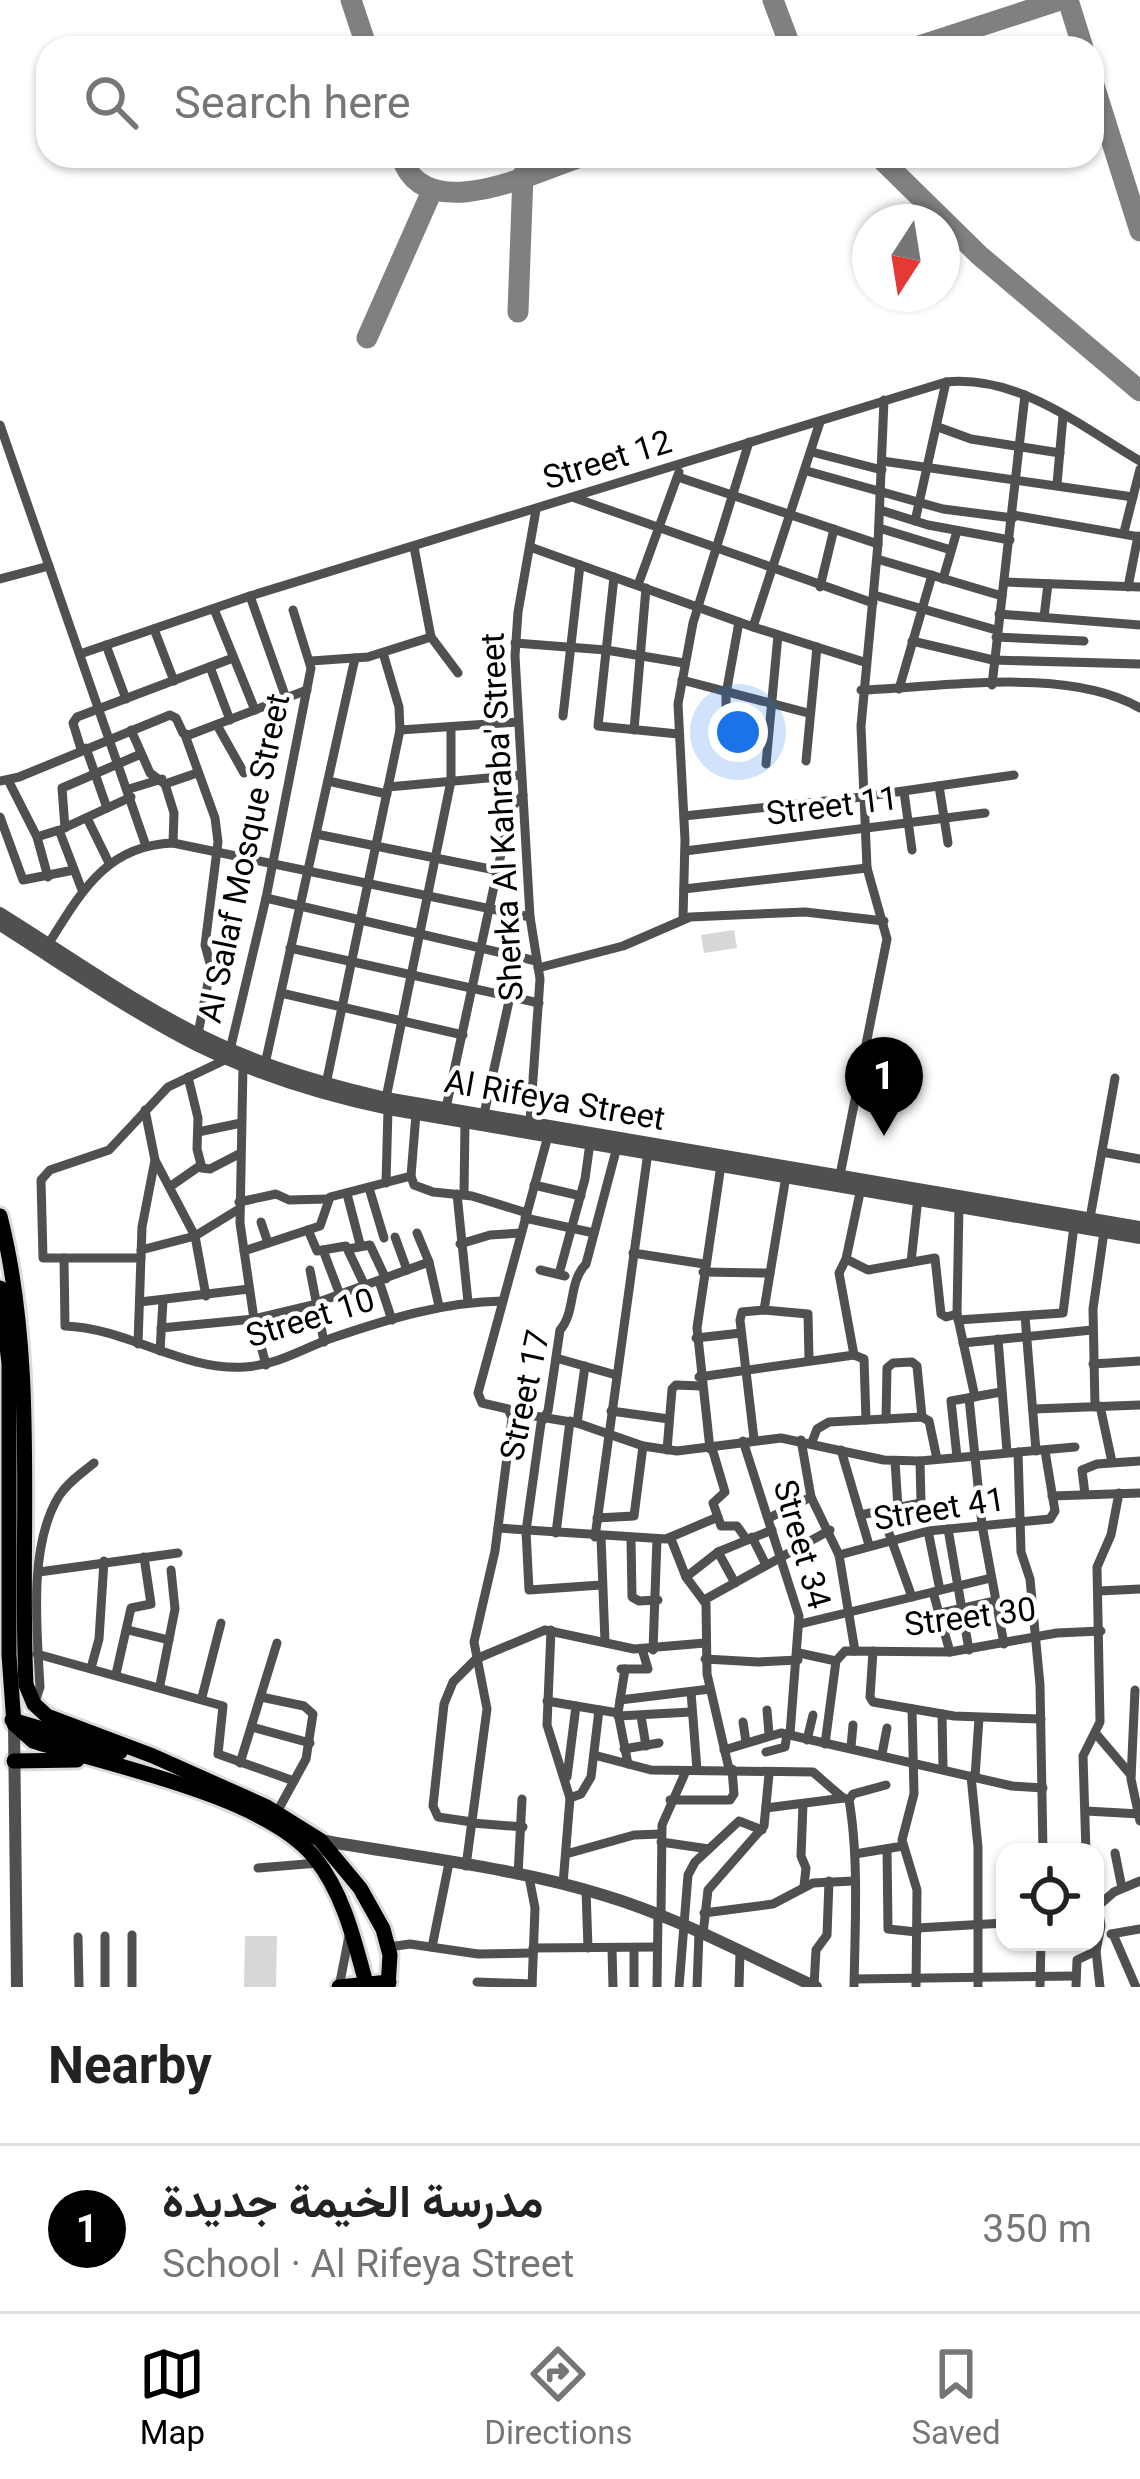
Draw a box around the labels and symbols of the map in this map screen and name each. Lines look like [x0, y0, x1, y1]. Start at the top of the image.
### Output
north arrow [852, 204, 960, 312]
street label: Street 12 [538, 421, 676, 497]
street label: Sherka Al Kahraba' Street [472, 632, 531, 1002]
street label: Al Salaf Mosque Street [190, 690, 297, 1026]
your location [708, 702, 768, 762]
street label: Street 11 [764, 778, 900, 833]
pin: 1 [845, 1037, 923, 1136]
street label: Al Rifeya Street [442, 1061, 668, 1138]
street label: Street 10 [241, 1279, 379, 1355]
street label: Street 17 [492, 1326, 557, 1464]
street label: Street 34 [766, 1475, 840, 1613]
street label: Street 41 [871, 1479, 1007, 1538]
street label: Street 30 [902, 1589, 1038, 1644]

